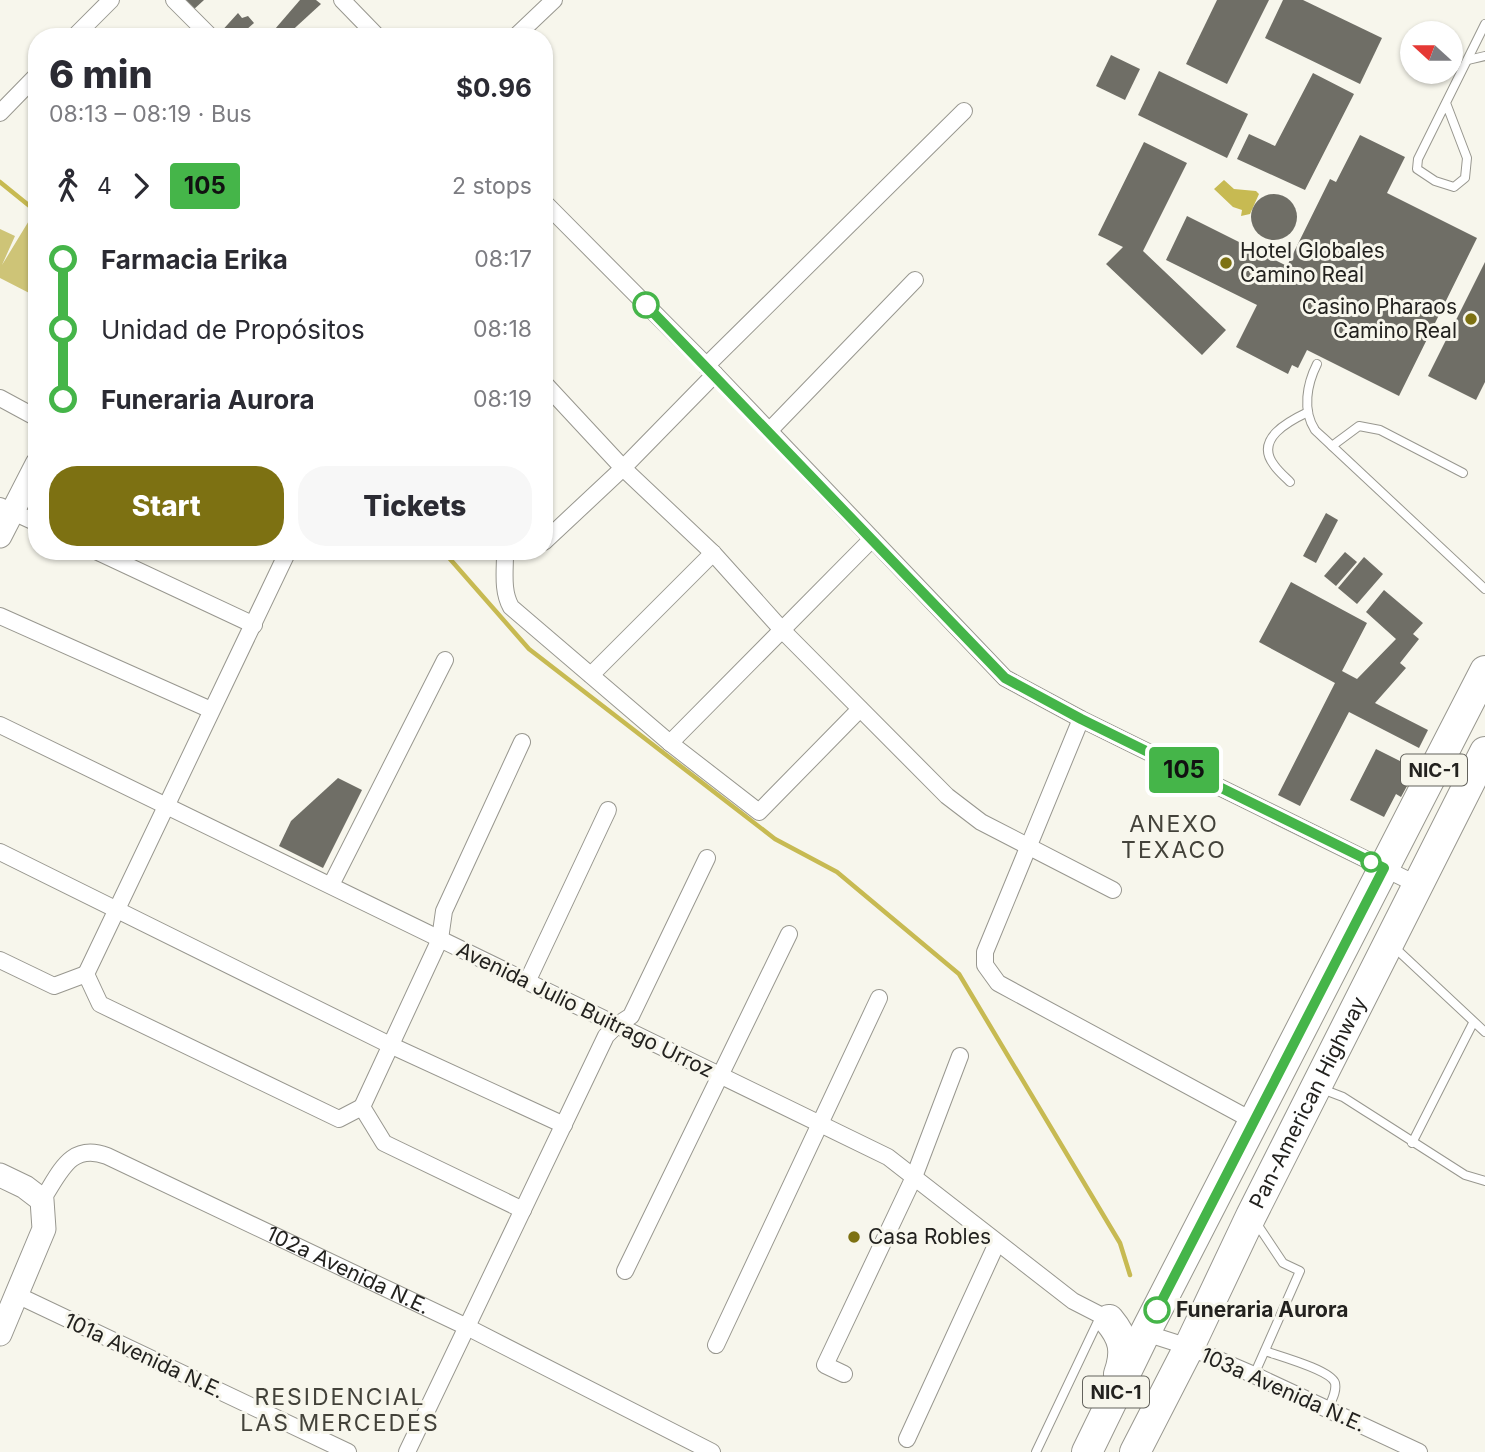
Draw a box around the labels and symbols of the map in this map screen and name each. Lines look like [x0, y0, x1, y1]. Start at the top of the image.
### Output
north arrow [1400, 21, 1463, 84]
place label: Hotel Globales Camino Real [1240, 238, 1385, 287]
marker: Hotel Globales Camino Real [1218, 255, 1234, 271]
unlabelled marker [633, 292, 659, 318]
place label: Casino Pharaos Camino Real [1302, 294, 1457, 343]
marker: Casino Pharaos Camino Real [1463, 311, 1479, 327]
line badge: 105 [1144, 747, 1224, 793]
road number: NIC-1 [1401, 754, 1467, 786]
district label: ANEXO TEXACO [1121, 810, 1227, 864]
unlabelled marker [1361, 852, 1381, 872]
street label: Avenida Julio Buitrago Urroz [453, 936, 718, 1083]
street label: Pan-American Highway [1244, 992, 1372, 1212]
street label: 102a Avenida N.E. [263, 1221, 434, 1319]
place label: Casa Robles [868, 1224, 991, 1249]
marker: Casa Robles [846, 1229, 862, 1245]
marker: Funeraria Aurora [1144, 1297, 1170, 1323]
place label: Funeraria Aurora [1176, 1297, 1348, 1322]
street label: 101a Avenida N.E. [60, 1308, 228, 1404]
street label: 103a Avenida N.E. [1197, 1342, 1369, 1437]
road number: NIC-1 [1083, 1376, 1149, 1408]
district label: RESIDENCIAL LAS MERCEDES [240, 1383, 440, 1437]

